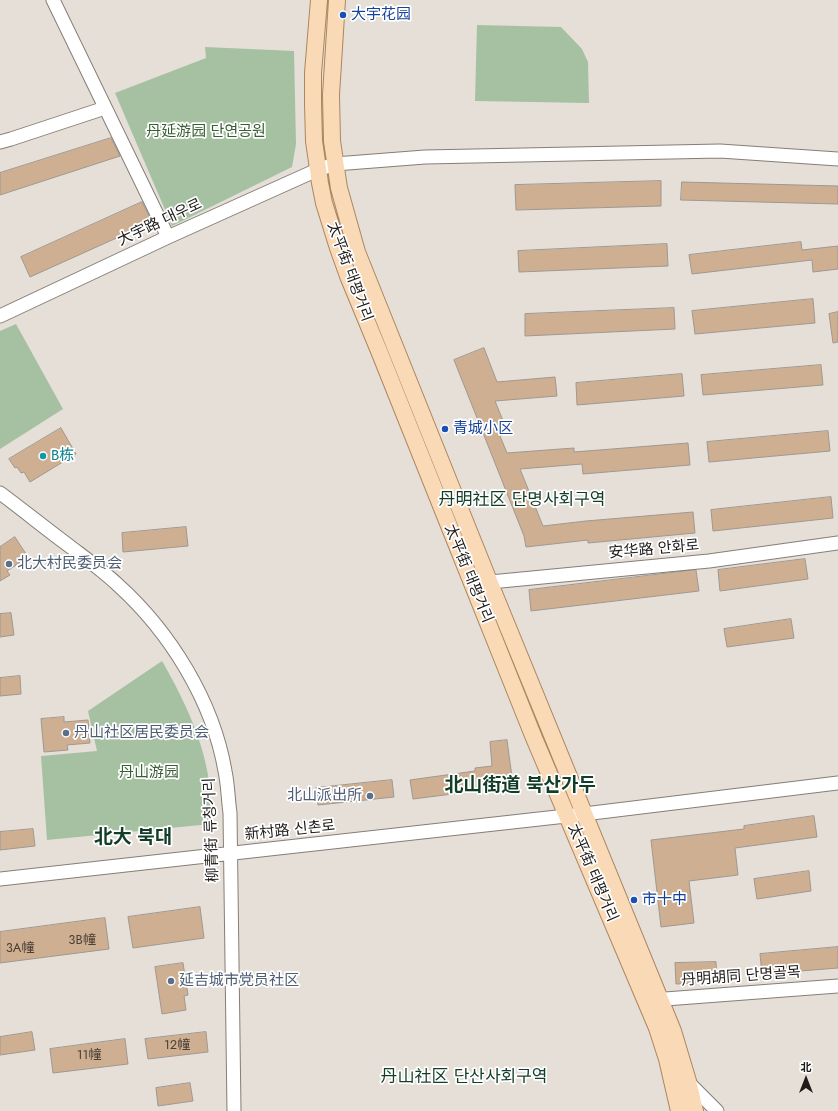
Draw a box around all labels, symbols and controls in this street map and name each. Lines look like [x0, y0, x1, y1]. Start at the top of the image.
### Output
place label: 大宇花园 [351, 6, 411, 24]
marker: 大宇花园 [338, 10, 348, 20]
park label: 丹延游园 단연공원 [146, 123, 266, 141]
street label: 大宇路 대우로 [115, 196, 205, 250]
street label: 太平街 태평거리 [323, 220, 375, 324]
place label: 青城小区 [453, 420, 513, 438]
marker: 青城小区 [440, 424, 450, 434]
place label: B栋 [51, 447, 74, 465]
marker: B栋 [38, 451, 48, 461]
district label: 丹明社区 단명사회구역 [439, 491, 605, 511]
street label: 太平街 태평거리 [440, 522, 496, 626]
street label: 安华路 안화로 [608, 537, 700, 563]
place label: 北大村民委员会 [17, 555, 122, 573]
marker: 北大村民委员会 [4, 559, 14, 569]
place label: 丹山社区居民委员会 [74, 724, 209, 742]
marker: 丹山社区居民委员会 [61, 728, 71, 738]
park label: 丹山游园 [119, 764, 179, 782]
district label: 北山街道 북산가두 [444, 775, 596, 797]
street label: 柳青街 류청거리 [201, 777, 223, 883]
place label: 北山派出所 [287, 787, 362, 805]
marker: 北山派出所 [365, 791, 375, 801]
street label: 新村路 신촌로 [244, 817, 336, 845]
street label: 太平街 태평거리 [563, 821, 621, 925]
district label: 北大 북대 [94, 827, 172, 849]
place label: 市十中 [642, 891, 687, 909]
marker: 市十中 [629, 895, 639, 905]
house number: 3B幢 [68, 933, 96, 949]
house number: 3A幢 [6, 941, 34, 957]
street label: 丹明胡同 단명골목 [681, 964, 801, 990]
place label: 延吉城市党员社区 [179, 972, 299, 990]
marker: 延吉城市党员社区 [166, 976, 176, 986]
house number: 12幢 [164, 1038, 190, 1054]
house number: 11幢 [77, 1048, 101, 1064]
north arrow [786, 1059, 826, 1099]
text: 北 [801, 1059, 812, 1075]
district label: 丹山社区 단산사회구역 [381, 1068, 547, 1088]

